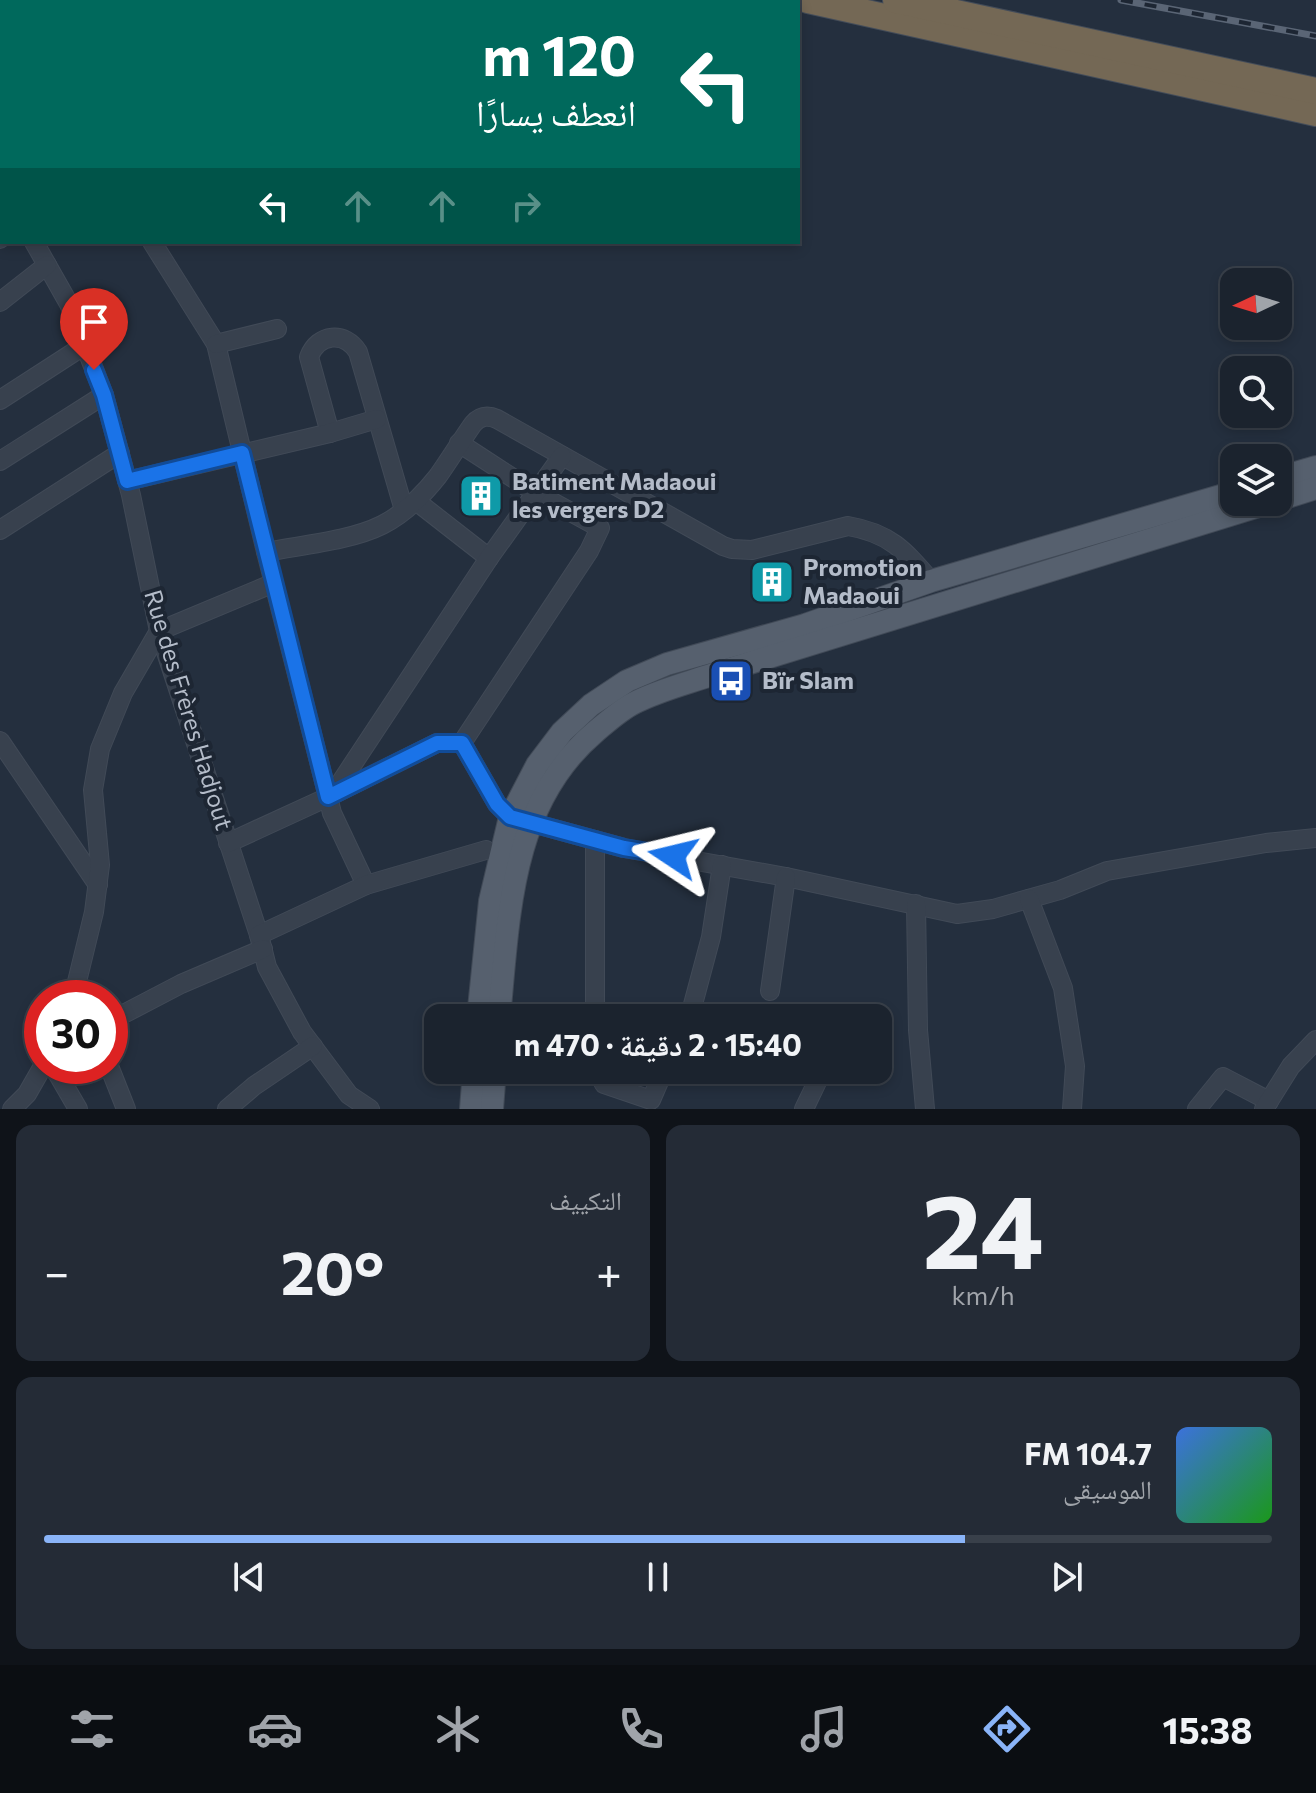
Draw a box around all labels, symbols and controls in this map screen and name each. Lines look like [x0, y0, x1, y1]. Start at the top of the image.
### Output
text: 120 m [482, 19, 636, 88]
icon: left [664, 32, 768, 136]
text: انعطف يسارًا [476, 89, 636, 133]
icon: left [252, 184, 296, 228]
icon: ahead [336, 184, 380, 228]
icon: ahead [420, 184, 464, 228]
icon: right [504, 184, 548, 228]
north arrow [1220, 268, 1292, 340]
map controls [1220, 268, 1292, 516]
pin [60, 288, 128, 370]
icon: arrive [72, 300, 116, 344]
button: search [1220, 356, 1292, 428]
button: layers [1220, 444, 1292, 516]
place label: Batiment Madaoui les vergers D2 [512, 466, 716, 523]
building icon: Batiment Madaoui les vergers D2 [457, 472, 505, 520]
place label: Promotion Madaoui [803, 552, 923, 609]
building icon: Promotion Madaoui [748, 558, 796, 606]
street label: Rue des Frères Hadjout [139, 586, 240, 833]
bus stop icon: Bïr Slam [707, 657, 755, 705]
place label: Bïr Slam [762, 665, 854, 694]
position arrow [631, 814, 715, 898]
speed limit sign: 30 [24, 980, 128, 1084]
text: 15:40 · 2 دقيقة · 470 m [514, 1025, 802, 1062]
text: 24 [922, 1163, 1044, 1290]
text: التكييف [549, 1184, 622, 1215]
text: 20° [281, 1234, 384, 1307]
text: − [44, 1244, 69, 1298]
text: + [596, 1244, 622, 1298]
text: km/h [951, 1279, 1015, 1310]
text: 104.7 FM [1024, 1434, 1152, 1471]
text: الموسيقى [1063, 1473, 1152, 1504]
icon: previous [227, 1555, 271, 1599]
icon: pause [636, 1555, 680, 1599]
icon: next [1045, 1555, 1089, 1599]
icon: filters [64, 1701, 120, 1757]
icon: car [247, 1701, 303, 1757]
icon: climate [430, 1701, 486, 1757]
icon: phone [613, 1701, 669, 1757]
icon: music [796, 1701, 852, 1757]
icon: directions [979, 1701, 1035, 1757]
text: 15:38 [1162, 1707, 1252, 1751]

